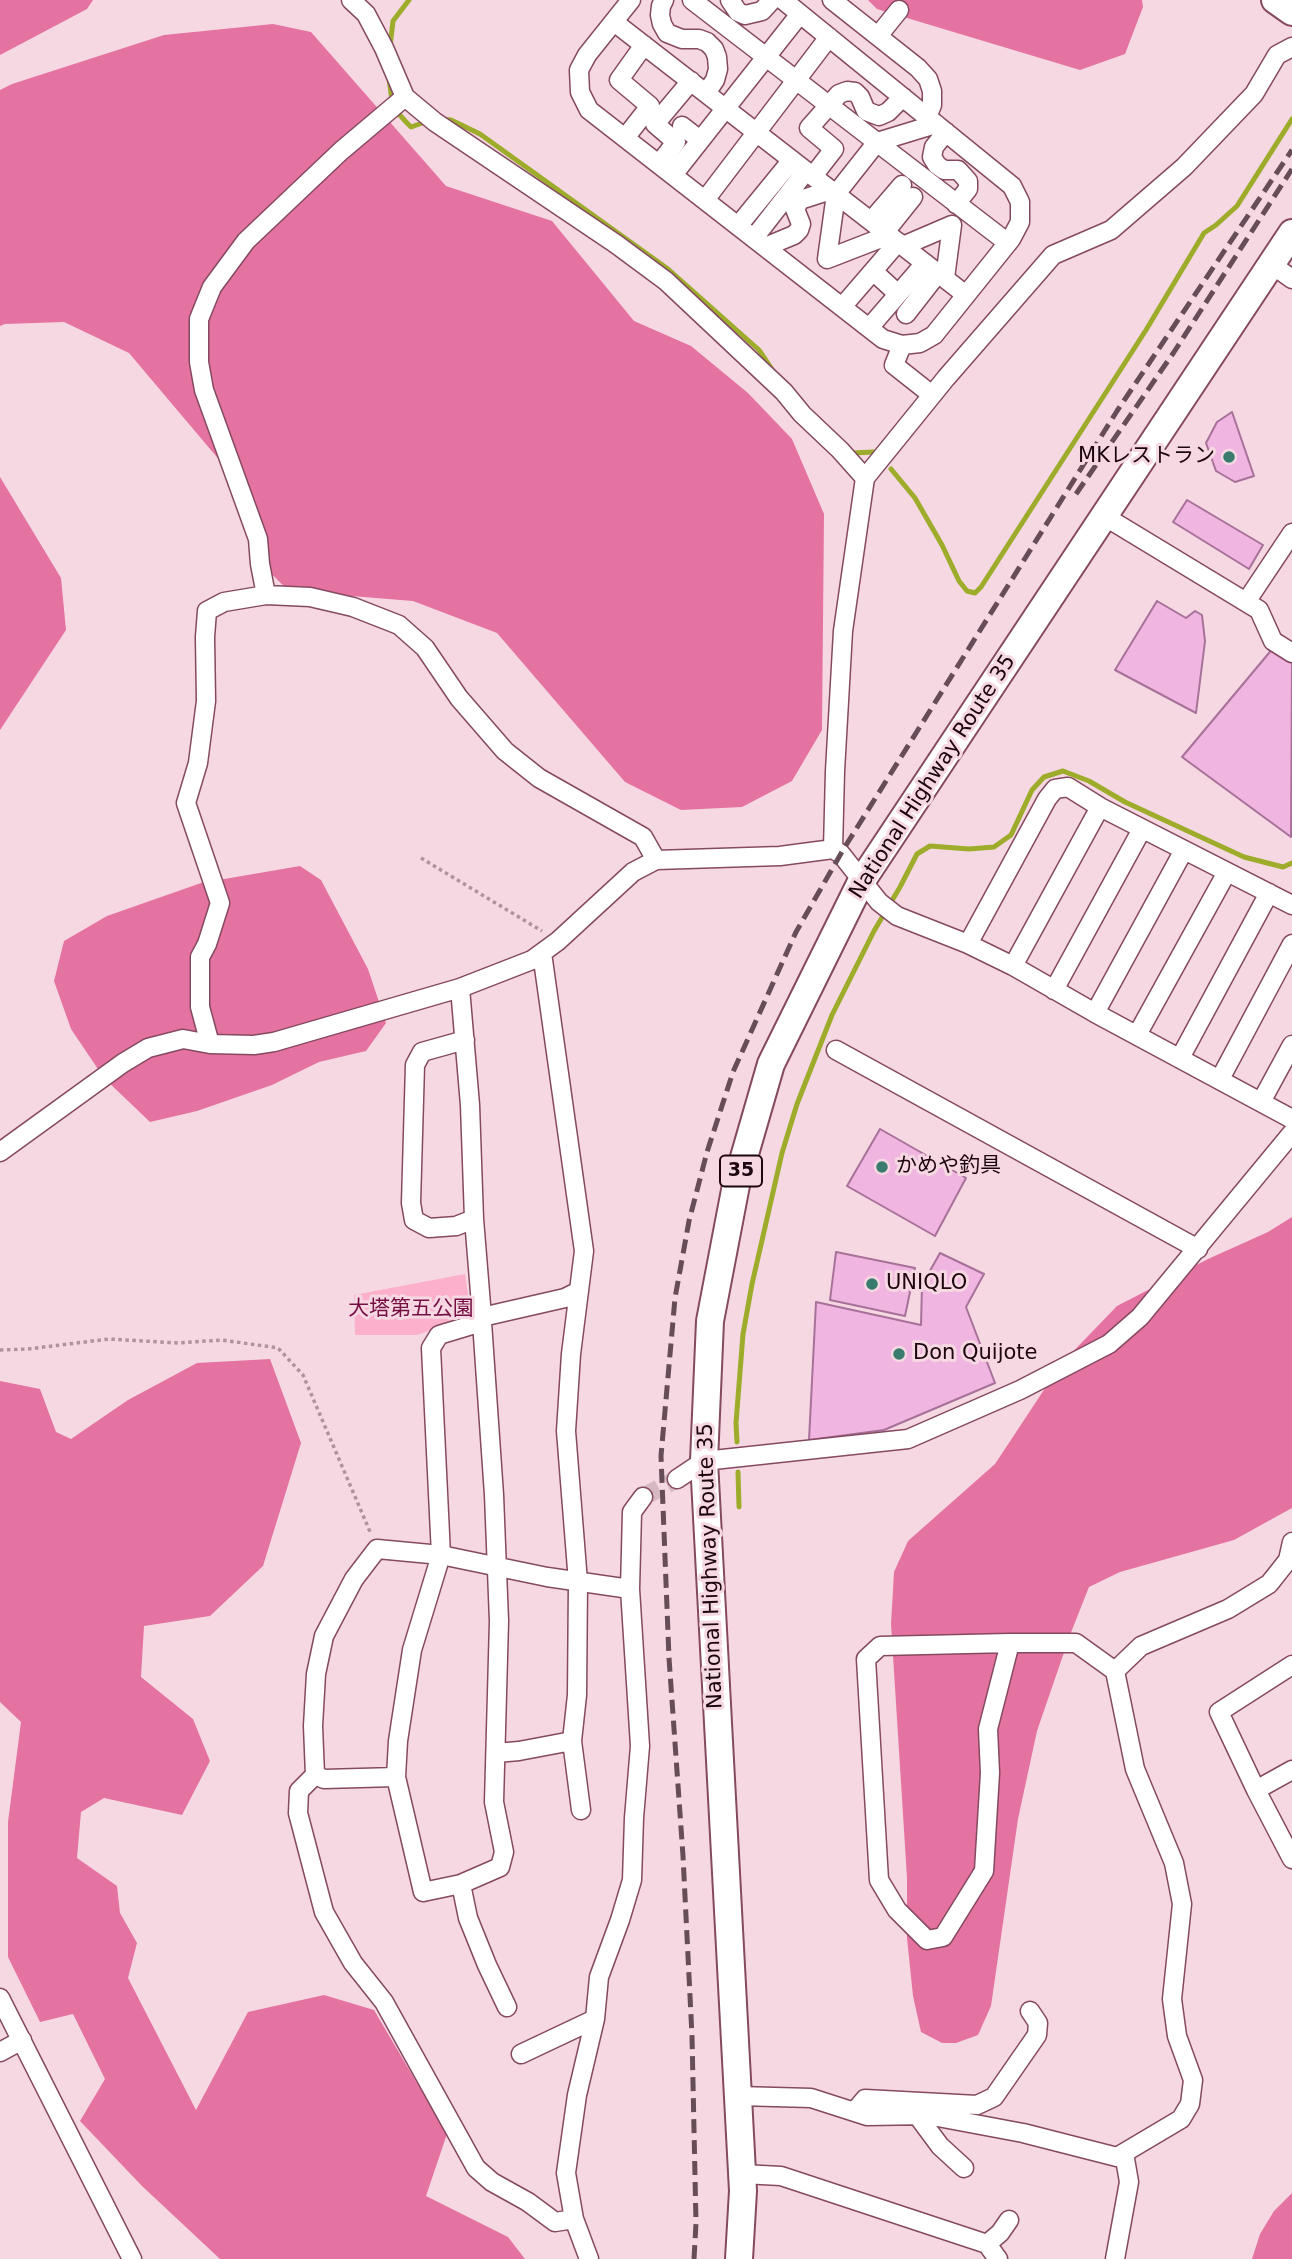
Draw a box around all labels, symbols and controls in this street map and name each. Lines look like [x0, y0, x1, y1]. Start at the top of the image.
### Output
place label: MKレストラン [1078, 444, 1215, 470]
marker: MKレストラン [1221, 449, 1237, 465]
street label: National Highway Route 35 [845, 650, 1021, 904]
place label: かめや釣具 [896, 1154, 1001, 1180]
road number: 35 [720, 1156, 762, 1186]
marker: かめや釣具 [874, 1159, 890, 1175]
place label: UNIQLO [886, 1271, 967, 1297]
marker: UNIQLO [864, 1276, 880, 1292]
park label: 大塔第五公園 [348, 1297, 474, 1323]
place label: Don Quijote [913, 1341, 1038, 1367]
marker: Don Quijote [891, 1346, 907, 1362]
street label: National Highway Route 35 [693, 1423, 729, 1709]

